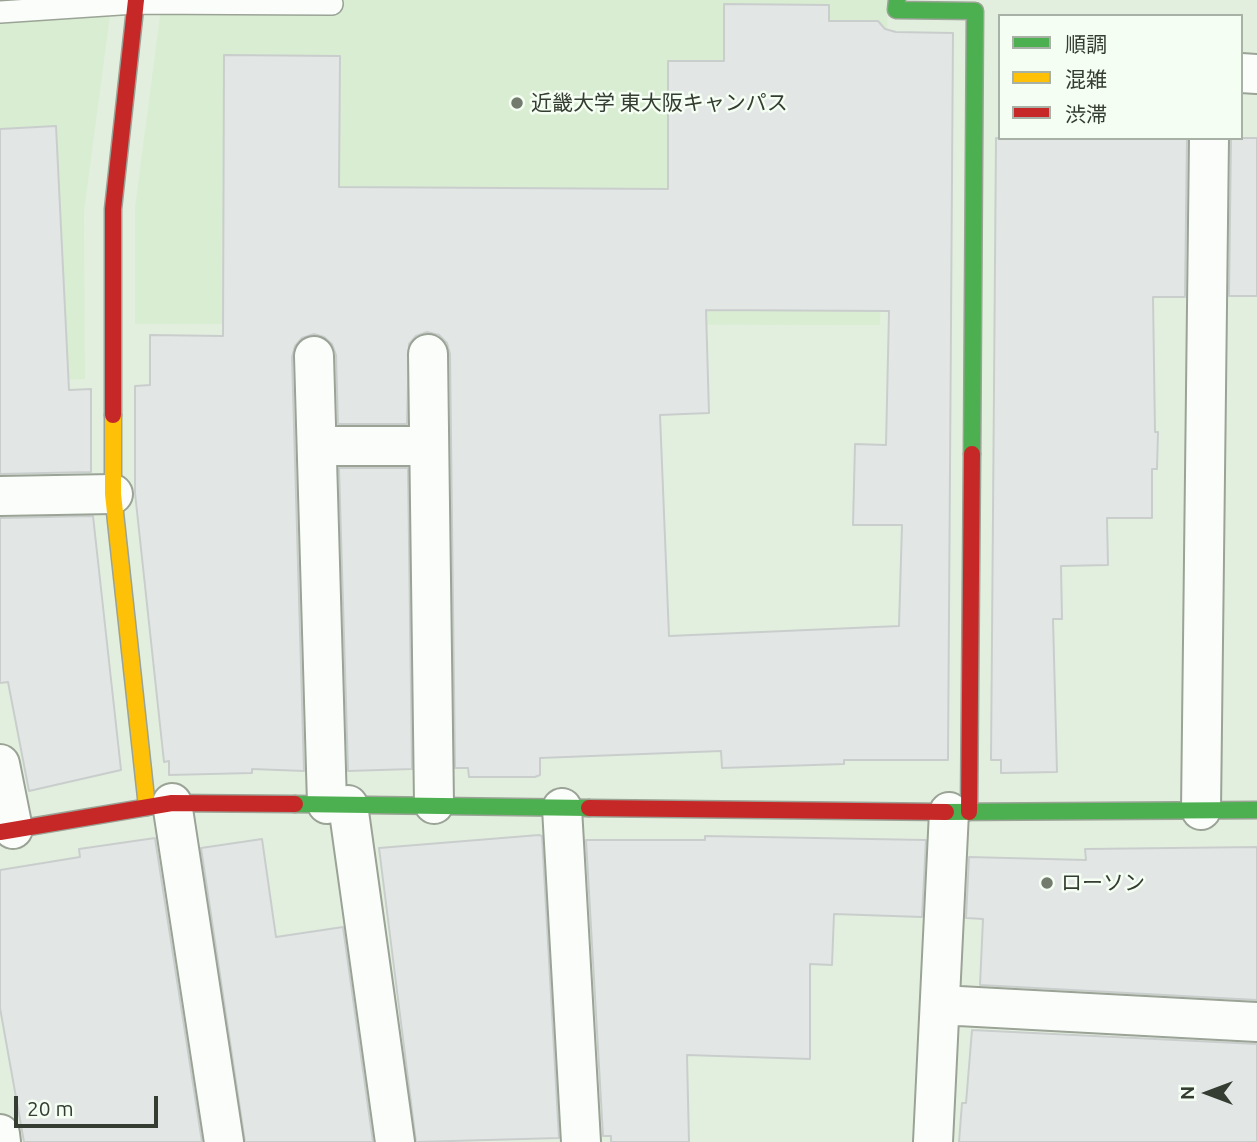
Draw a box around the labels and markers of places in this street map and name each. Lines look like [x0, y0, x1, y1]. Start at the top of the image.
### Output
place label: 近畿大学 東大阪キャンパス [531, 90, 788, 116]
marker: 近畿大学 東大阪キャンパス [509, 95, 525, 111]
place label: ローソン [1061, 870, 1145, 896]
marker: ローソン [1039, 875, 1055, 891]

